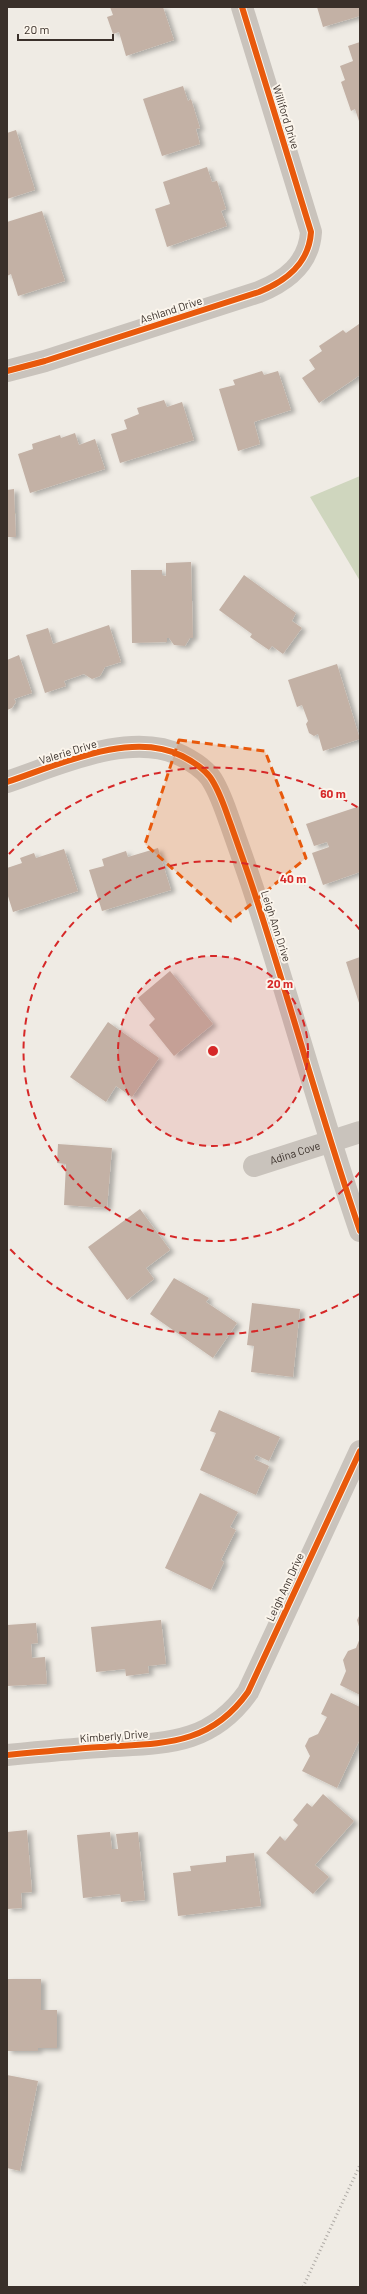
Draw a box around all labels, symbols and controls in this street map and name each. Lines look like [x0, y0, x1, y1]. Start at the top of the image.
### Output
scale bar [18, 16, 113, 42]
text: 20 m [24, 22, 50, 36]
street label: Williford Drive [271, 83, 302, 151]
street label: Ashland Drive [138, 293, 204, 326]
street label: Valerie Drive [38, 737, 98, 766]
text: 60 m [320, 786, 346, 800]
text: 40 m [280, 871, 306, 885]
street label: Leigh Ann Drive [259, 889, 294, 963]
text: 20 m [267, 976, 293, 990]
centre of rings [206, 1044, 220, 1058]
street label: Adina Cove [268, 1138, 322, 1167]
street label: Leigh Ann Drive [263, 1550, 306, 1623]
street label: Kimberly Drive [79, 1727, 149, 1744]

